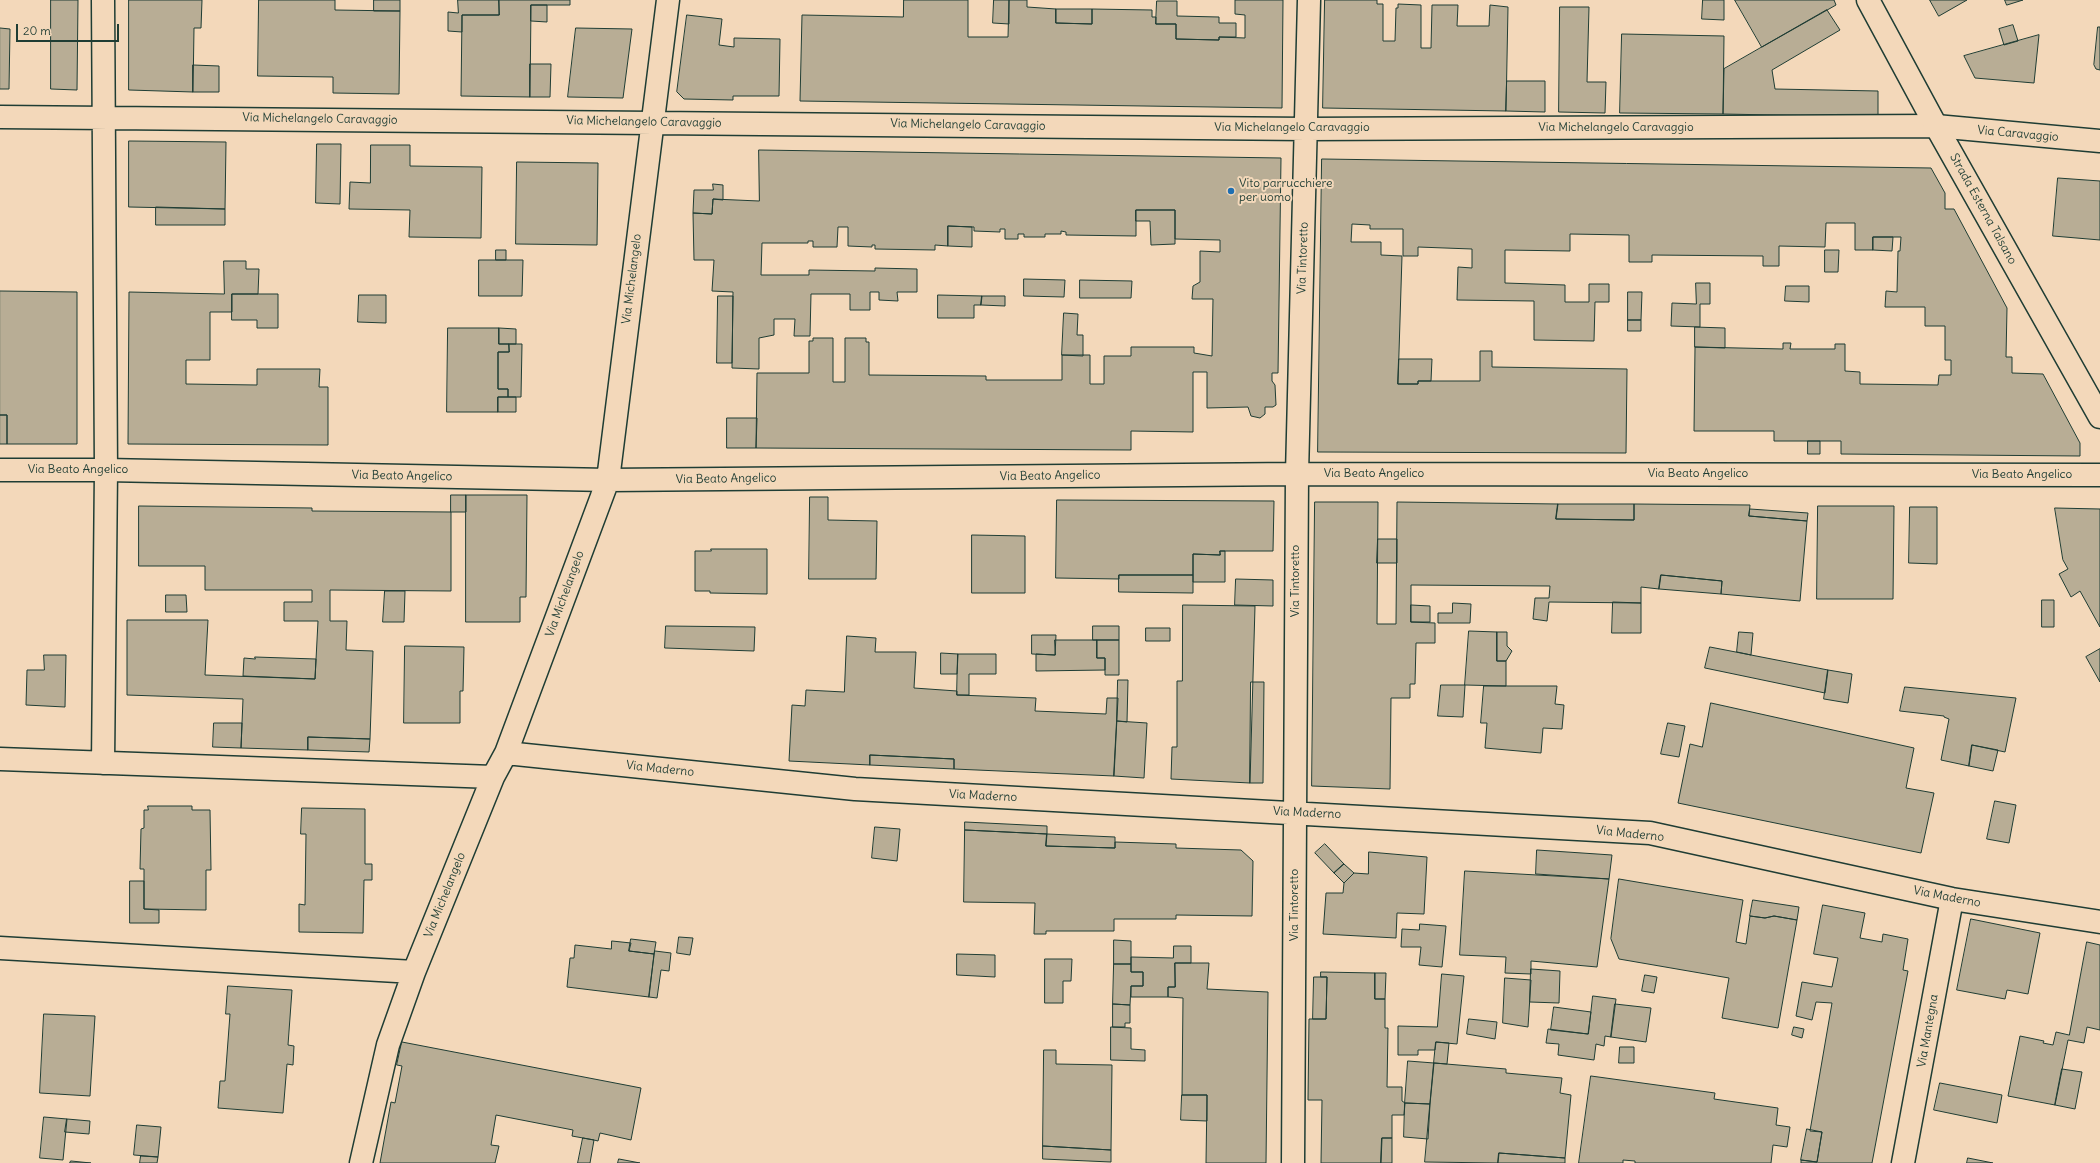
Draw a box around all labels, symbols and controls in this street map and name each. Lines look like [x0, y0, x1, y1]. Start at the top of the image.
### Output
scale bar [18, 16, 121, 42]
text: 20 m [23, 23, 51, 38]
street label: Via Michelangelo Caravaggio [242, 110, 398, 128]
street label: Via Michelangelo Caravaggio [566, 113, 722, 131]
street label: Via Michelangelo Caravaggio [890, 116, 1046, 134]
street label: Via Michelangelo Caravaggio [1214, 121, 1370, 135]
street label: Via Michelangelo Caravaggio [1538, 121, 1694, 135]
street label: Via Caravaggio [1977, 123, 2059, 145]
street label: Strada Esterna Talsano [1947, 151, 2019, 267]
place label: Vito parrucchiere per uomo [1239, 177, 1332, 205]
marker: Vito parrucchiere per uomo [1226, 186, 1236, 196]
street label: Via Tintoretto [1295, 222, 1311, 294]
street label: Via Michelangelo [619, 233, 645, 325]
street label: Via Beato Angelico [28, 463, 128, 477]
street label: Via Beato Angelico [1324, 467, 1424, 481]
street label: Via Beato Angelico [1648, 467, 1748, 481]
street label: Via Beato Angelico [352, 468, 452, 484]
street label: Via Beato Angelico [1000, 468, 1100, 484]
street label: Via Beato Angelico [1972, 468, 2072, 482]
street label: Via Beato Angelico [676, 471, 776, 487]
street label: Via Tintoretto [1289, 545, 1303, 617]
street label: Via Michelangelo [543, 549, 587, 639]
street label: Via Maderno [625, 758, 695, 780]
street label: Via Maderno [948, 787, 1018, 805]
street label: Via Maderno [1272, 804, 1342, 822]
street label: Via Maderno [1595, 823, 1665, 845]
street label: Via Michelangelo [421, 850, 469, 940]
street label: Via Tintoretto [1288, 869, 1302, 941]
street label: Via Maderno [1912, 883, 1982, 911]
street label: Via Mantegna [1914, 993, 1942, 1069]

